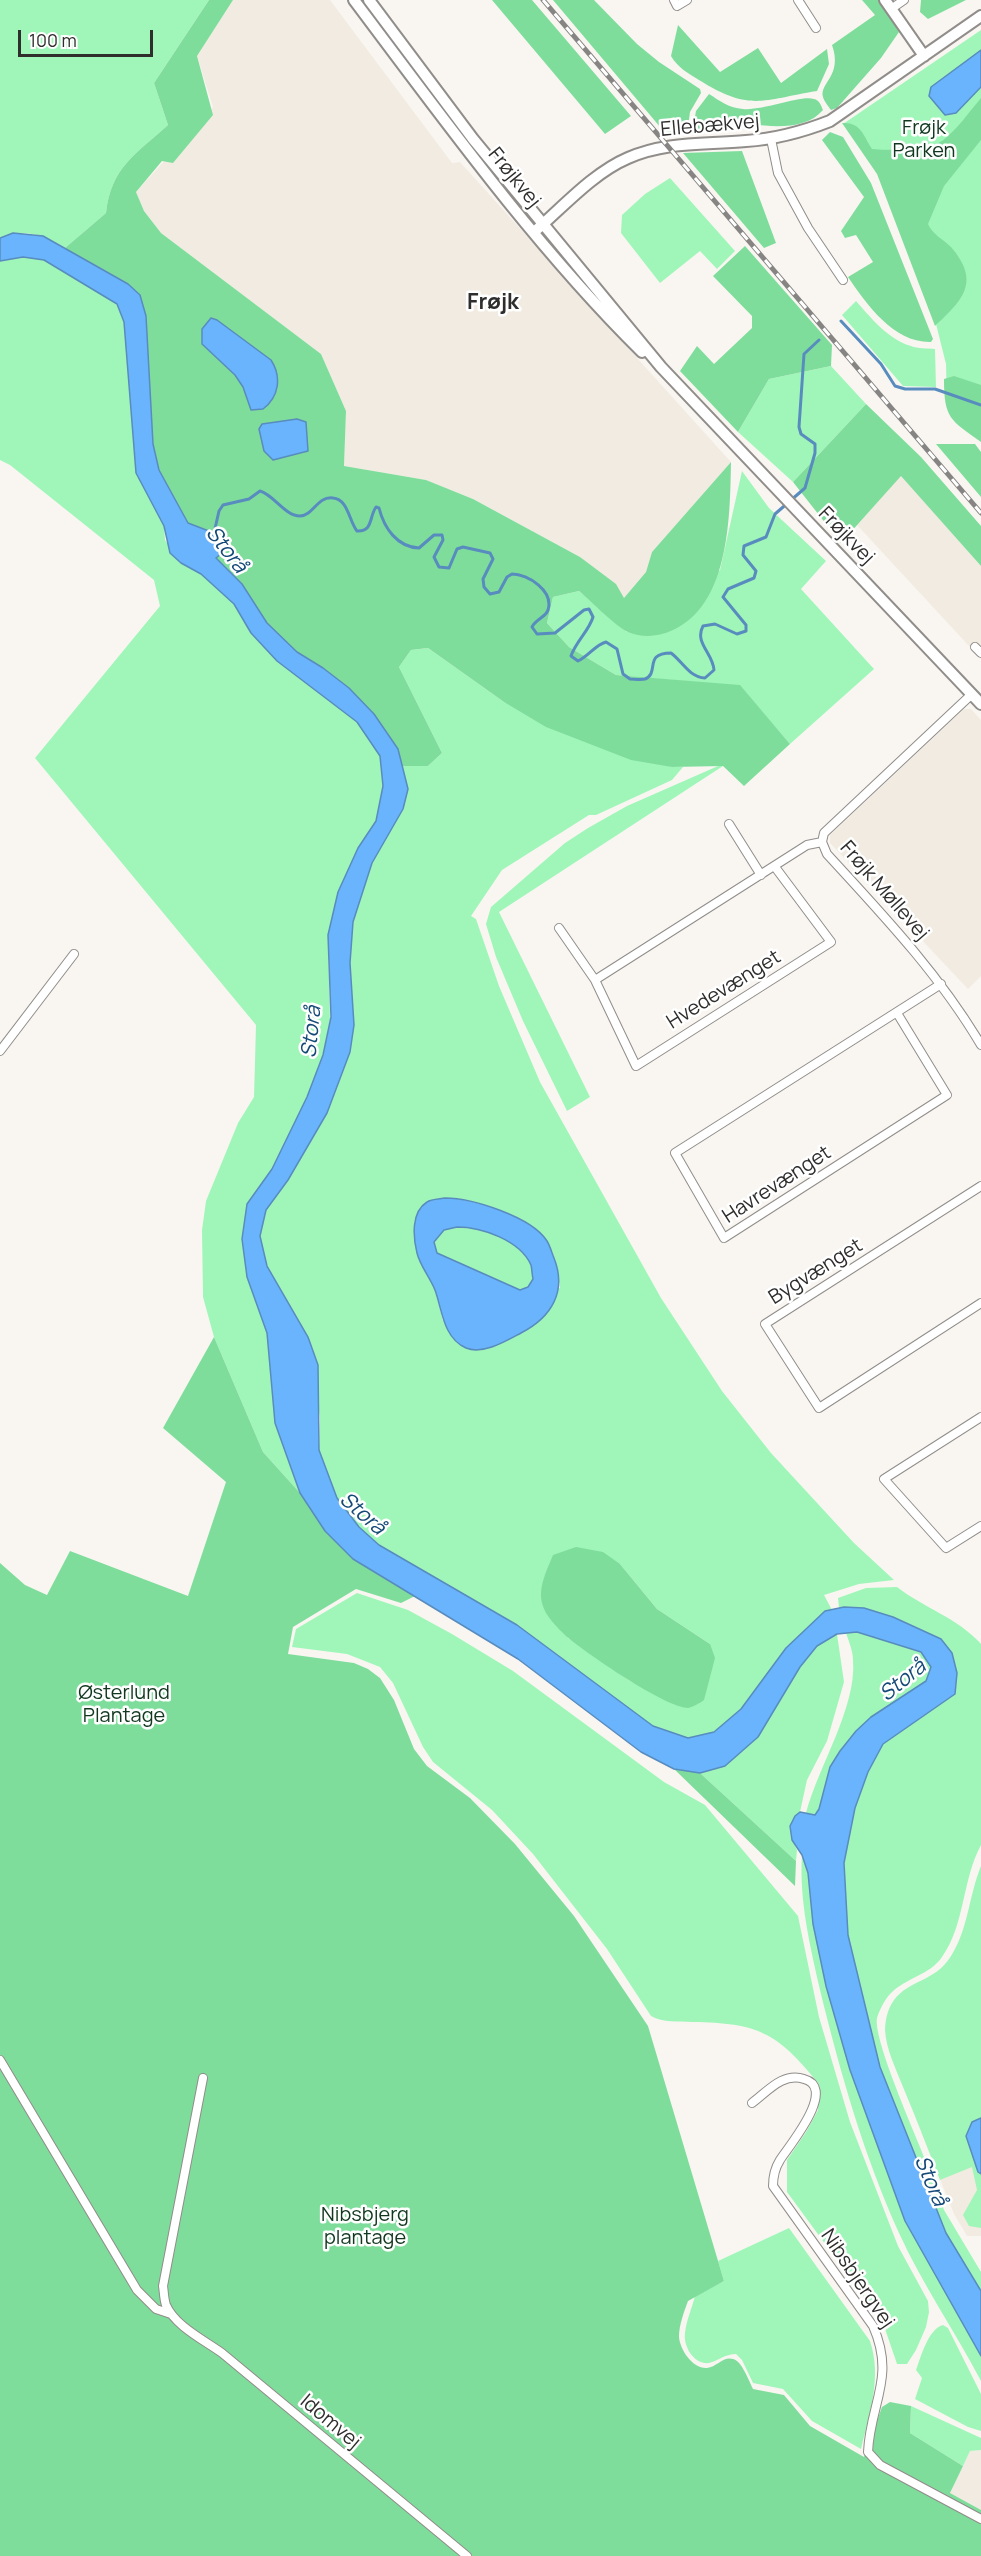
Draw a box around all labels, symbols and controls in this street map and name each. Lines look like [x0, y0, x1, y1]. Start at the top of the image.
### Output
scale bar [21, 18, 156, 56]
text: 100 m [29, 28, 77, 52]
street label: Ellebækvej [659, 110, 761, 142]
park label: Frøjk Parken [893, 116, 955, 163]
street label: Frøjkvej [483, 143, 545, 213]
district label: Frøjk [467, 290, 519, 316]
street label: Frøjkvej [813, 502, 879, 570]
water label: Storå [200, 522, 252, 578]
street label: Frøjk Møllevej [834, 836, 934, 946]
street label: Hvedevænget [663, 945, 785, 1035]
water label: Storå [297, 1005, 327, 1059]
street label: Havrevænget [718, 1141, 836, 1229]
street label: Bygvænget [765, 1234, 867, 1310]
water label: Storå [334, 1487, 390, 1541]
water label: Storå [875, 1655, 931, 1707]
park label: Østerlund Plantage [78, 1681, 170, 1728]
water label: Storå [908, 2152, 952, 2210]
park label: Nibsbjerg plantage [321, 2203, 409, 2250]
street label: Nibsbjergvej [815, 2225, 899, 2333]
street label: Idomvej [295, 2390, 365, 2454]

